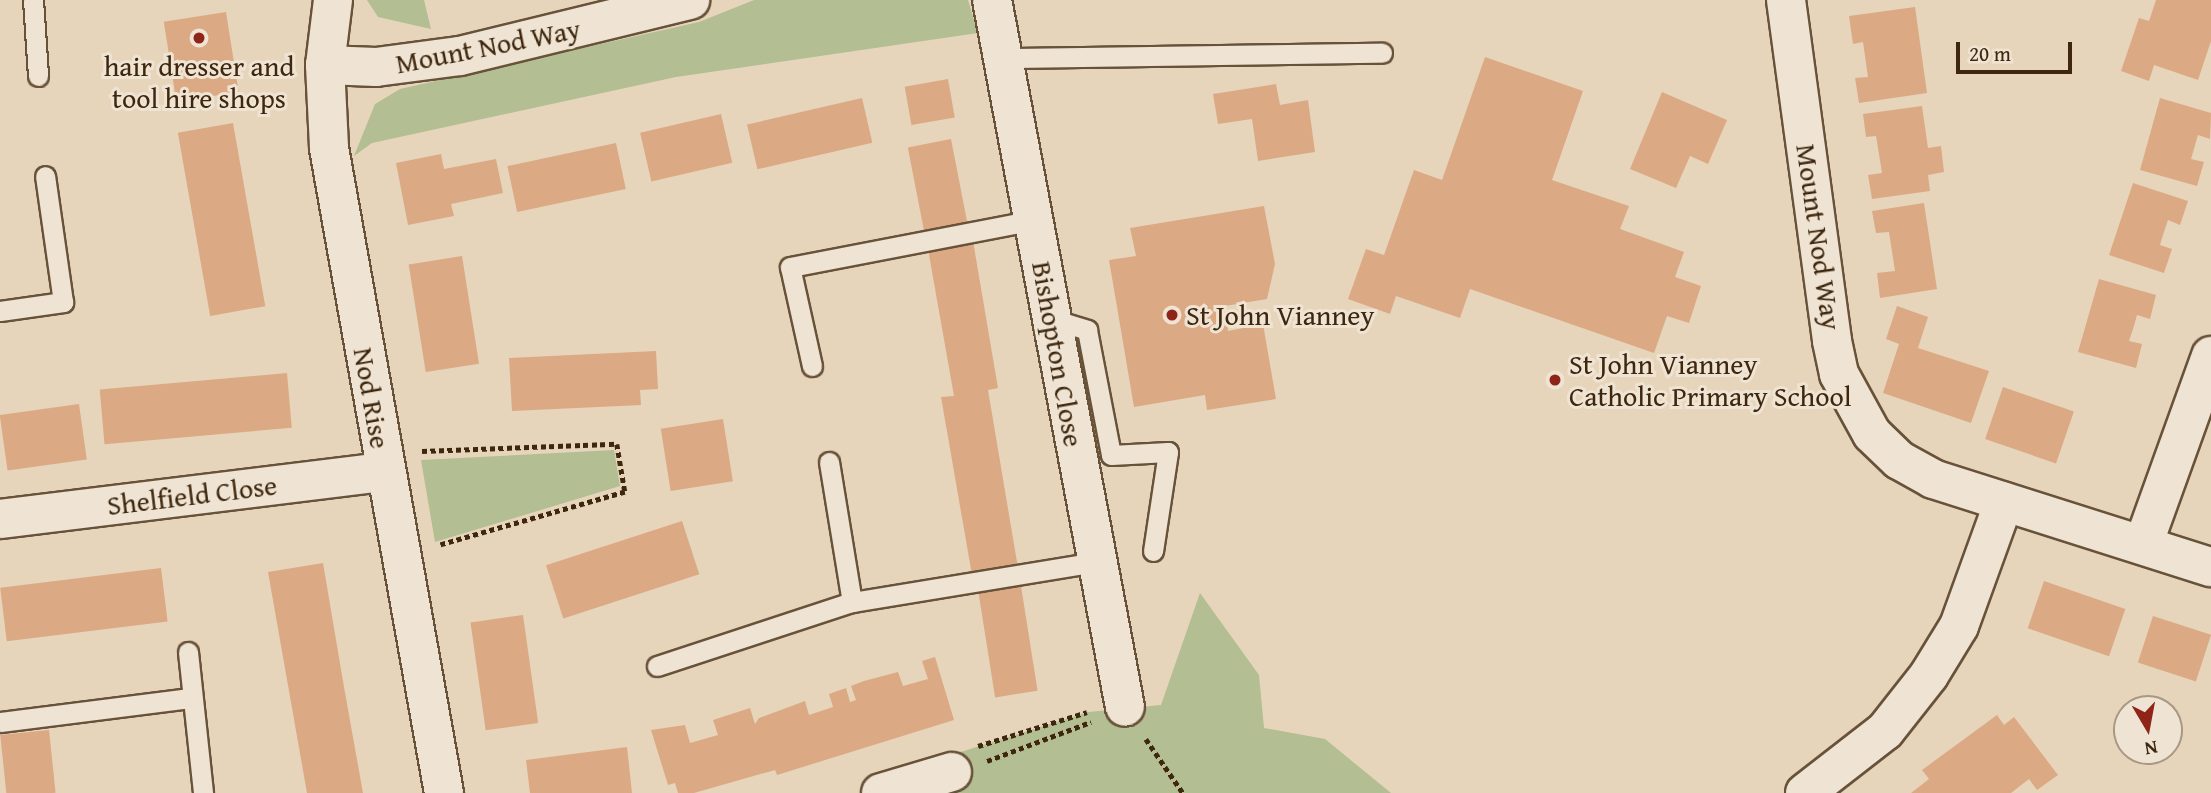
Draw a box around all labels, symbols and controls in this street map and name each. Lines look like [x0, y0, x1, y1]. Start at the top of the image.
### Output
street label: Mount Nod Way [393, 12, 583, 80]
scale bar [1959, 28, 2074, 72]
marker: hair dresser and tool hire shops [191, 30, 207, 46]
text: 20 m [1969, 38, 2011, 69]
place label: hair dresser and tool hire shops [104, 49, 294, 115]
street label: Mount Nod Way [1789, 142, 1849, 332]
street label: Bishopton Close [1025, 259, 1091, 449]
place label: St John Vianney [1186, 298, 1374, 332]
marker: St John Vianney [1164, 307, 1180, 323]
street label: Nod Rise [347, 345, 397, 451]
place label: St John Vianney Catholic Primary School [1569, 347, 1852, 413]
marker: St John Vianney Catholic Primary School [1547, 372, 1563, 388]
street label: Shelfield Close [105, 468, 279, 522]
north arrow [2113, 695, 2183, 765]
text: N [2143, 734, 2160, 764]

